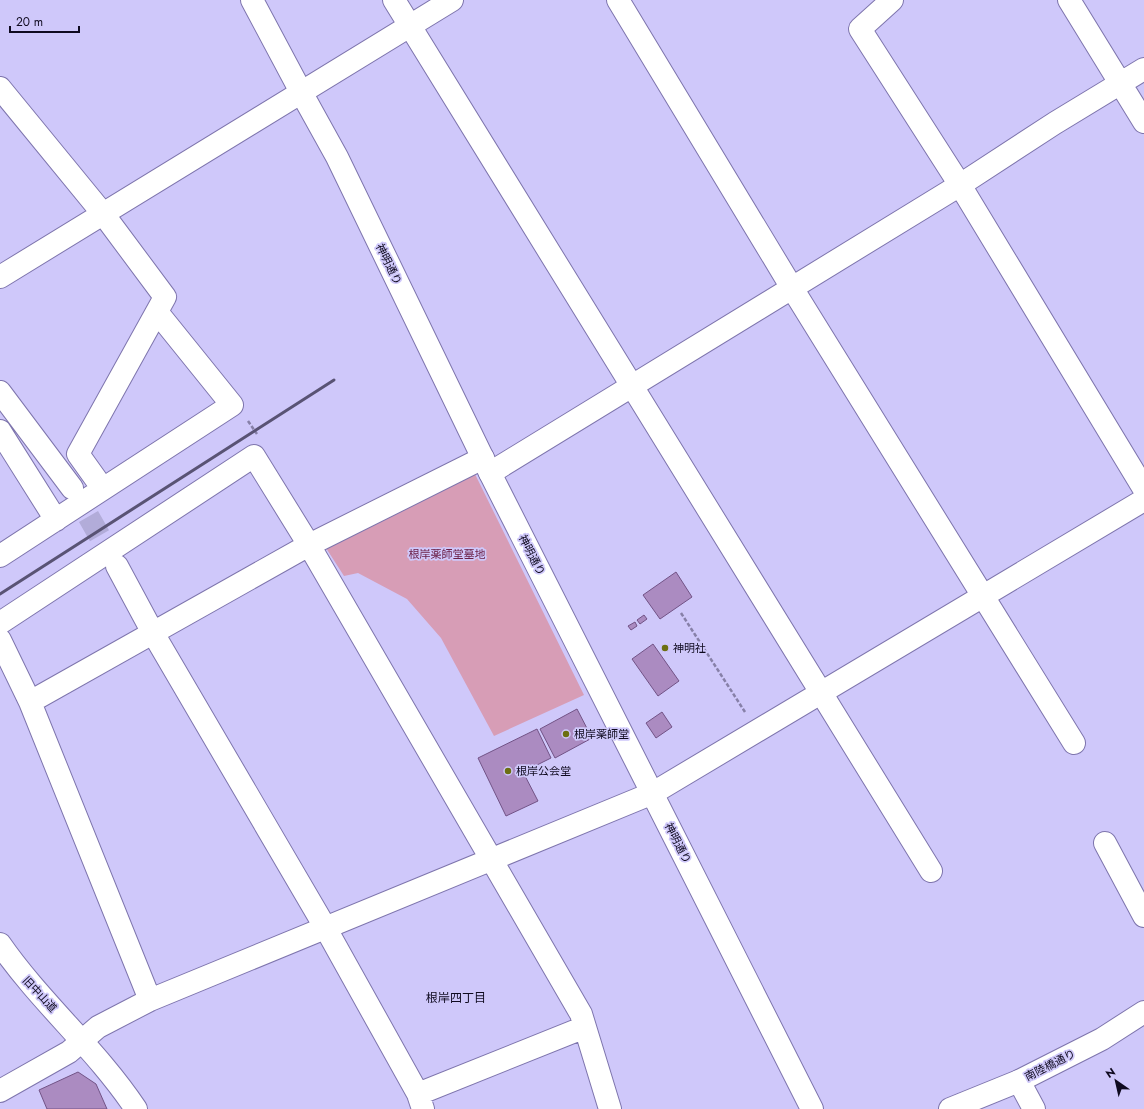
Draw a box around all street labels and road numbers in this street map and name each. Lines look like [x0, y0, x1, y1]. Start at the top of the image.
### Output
street label: 神明通り [372, 241, 406, 287]
street label: 神明通り [515, 532, 549, 578]
street label: 神明通り [661, 820, 695, 866]
street label: 旧中山道 [19, 972, 61, 1016]
street label: 南陸橋通り [1022, 1045, 1078, 1085]

